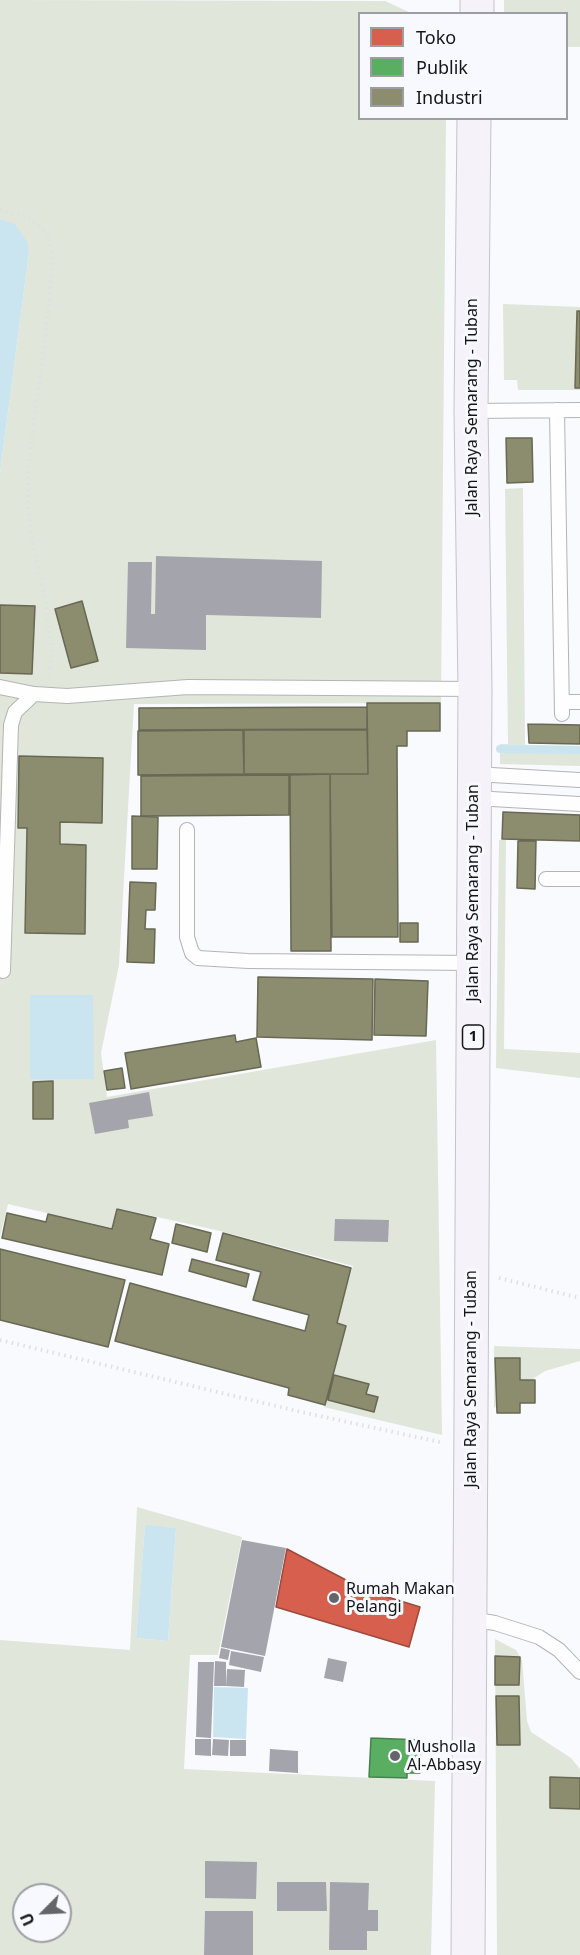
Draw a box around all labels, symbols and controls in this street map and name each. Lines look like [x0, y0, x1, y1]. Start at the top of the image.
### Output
legend [358, 12, 568, 120]
text: Toko [416, 25, 456, 49]
text: Publik [416, 55, 468, 79]
text: Industri [416, 85, 483, 109]
street label: Jalan Raya Semarang - Tuban [462, 298, 482, 516]
street label: Jalan Raya Semarang - Tuban [463, 784, 483, 1002]
road number: 1 [462, 1025, 484, 1049]
street label: Jalan Raya Semarang - Tuban [461, 1270, 481, 1488]
place label: Rumah Makan Pelangi [346, 1579, 455, 1617]
marker: Rumah Makan Pelangi [327, 1591, 341, 1605]
place label: Musholla Al-Abbasy [407, 1737, 481, 1775]
marker: Musholla Al-Abbasy [388, 1749, 402, 1763]
north arrow [12, 1883, 72, 1943]
text: U [15, 1910, 40, 1930]

